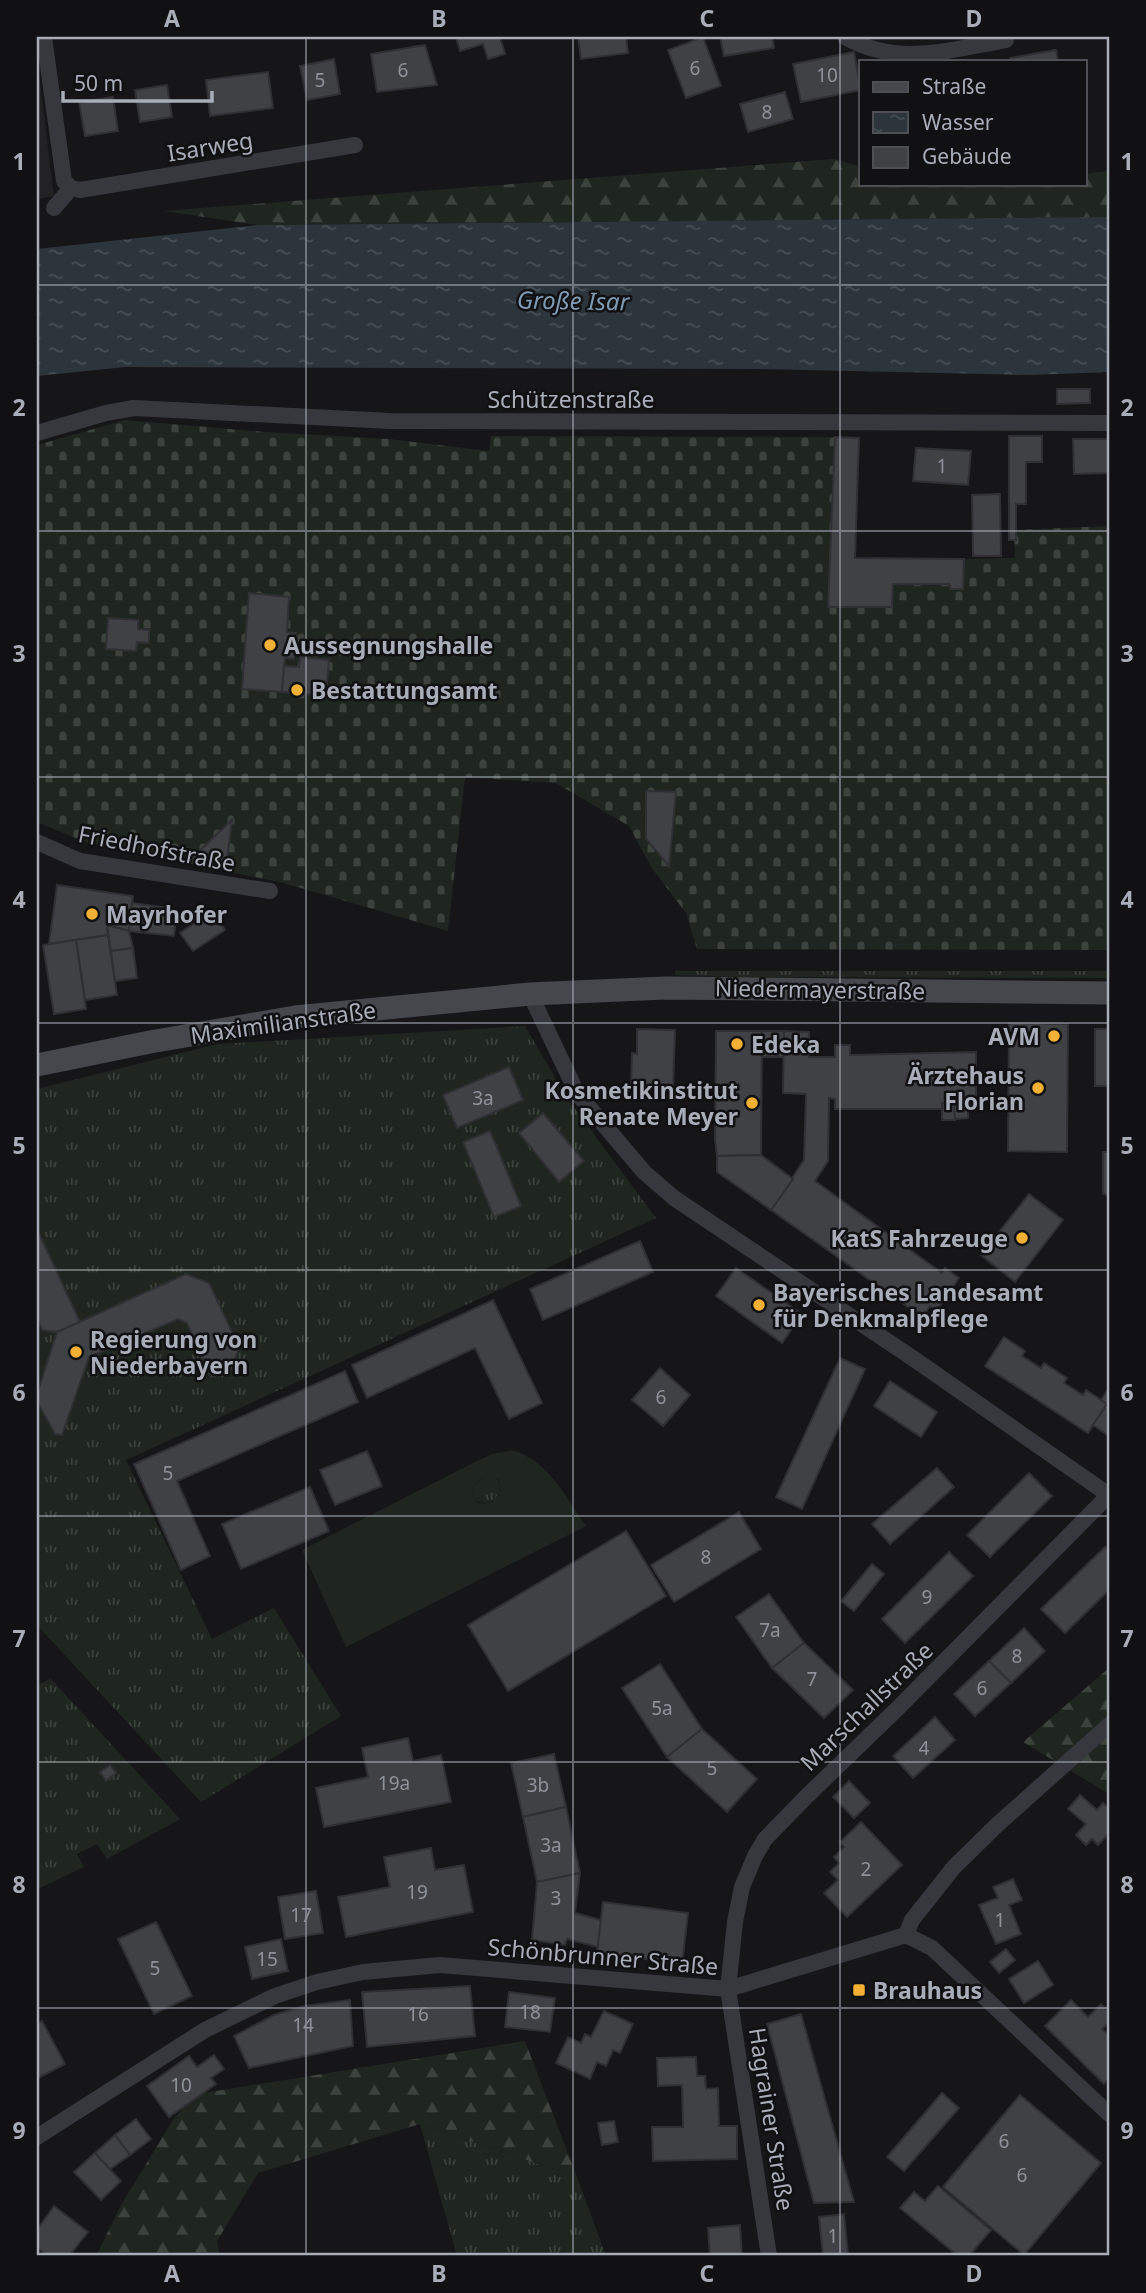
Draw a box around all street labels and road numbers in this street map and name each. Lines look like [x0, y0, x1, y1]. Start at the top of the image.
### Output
street label: Isarweg [165, 123, 255, 169]
street label: Schützenstraße [487, 383, 655, 415]
street label: Friedhofstraße [76, 817, 238, 879]
street label: Niedermayerstraße [715, 971, 925, 1007]
street label: Maximilianstraße [188, 993, 378, 1051]
street label: Marschallstraße [793, 1634, 939, 1778]
street label: Schönbrunner Straße [486, 1930, 720, 1982]
street label: Hagrainer Straße [742, 2025, 802, 2213]

